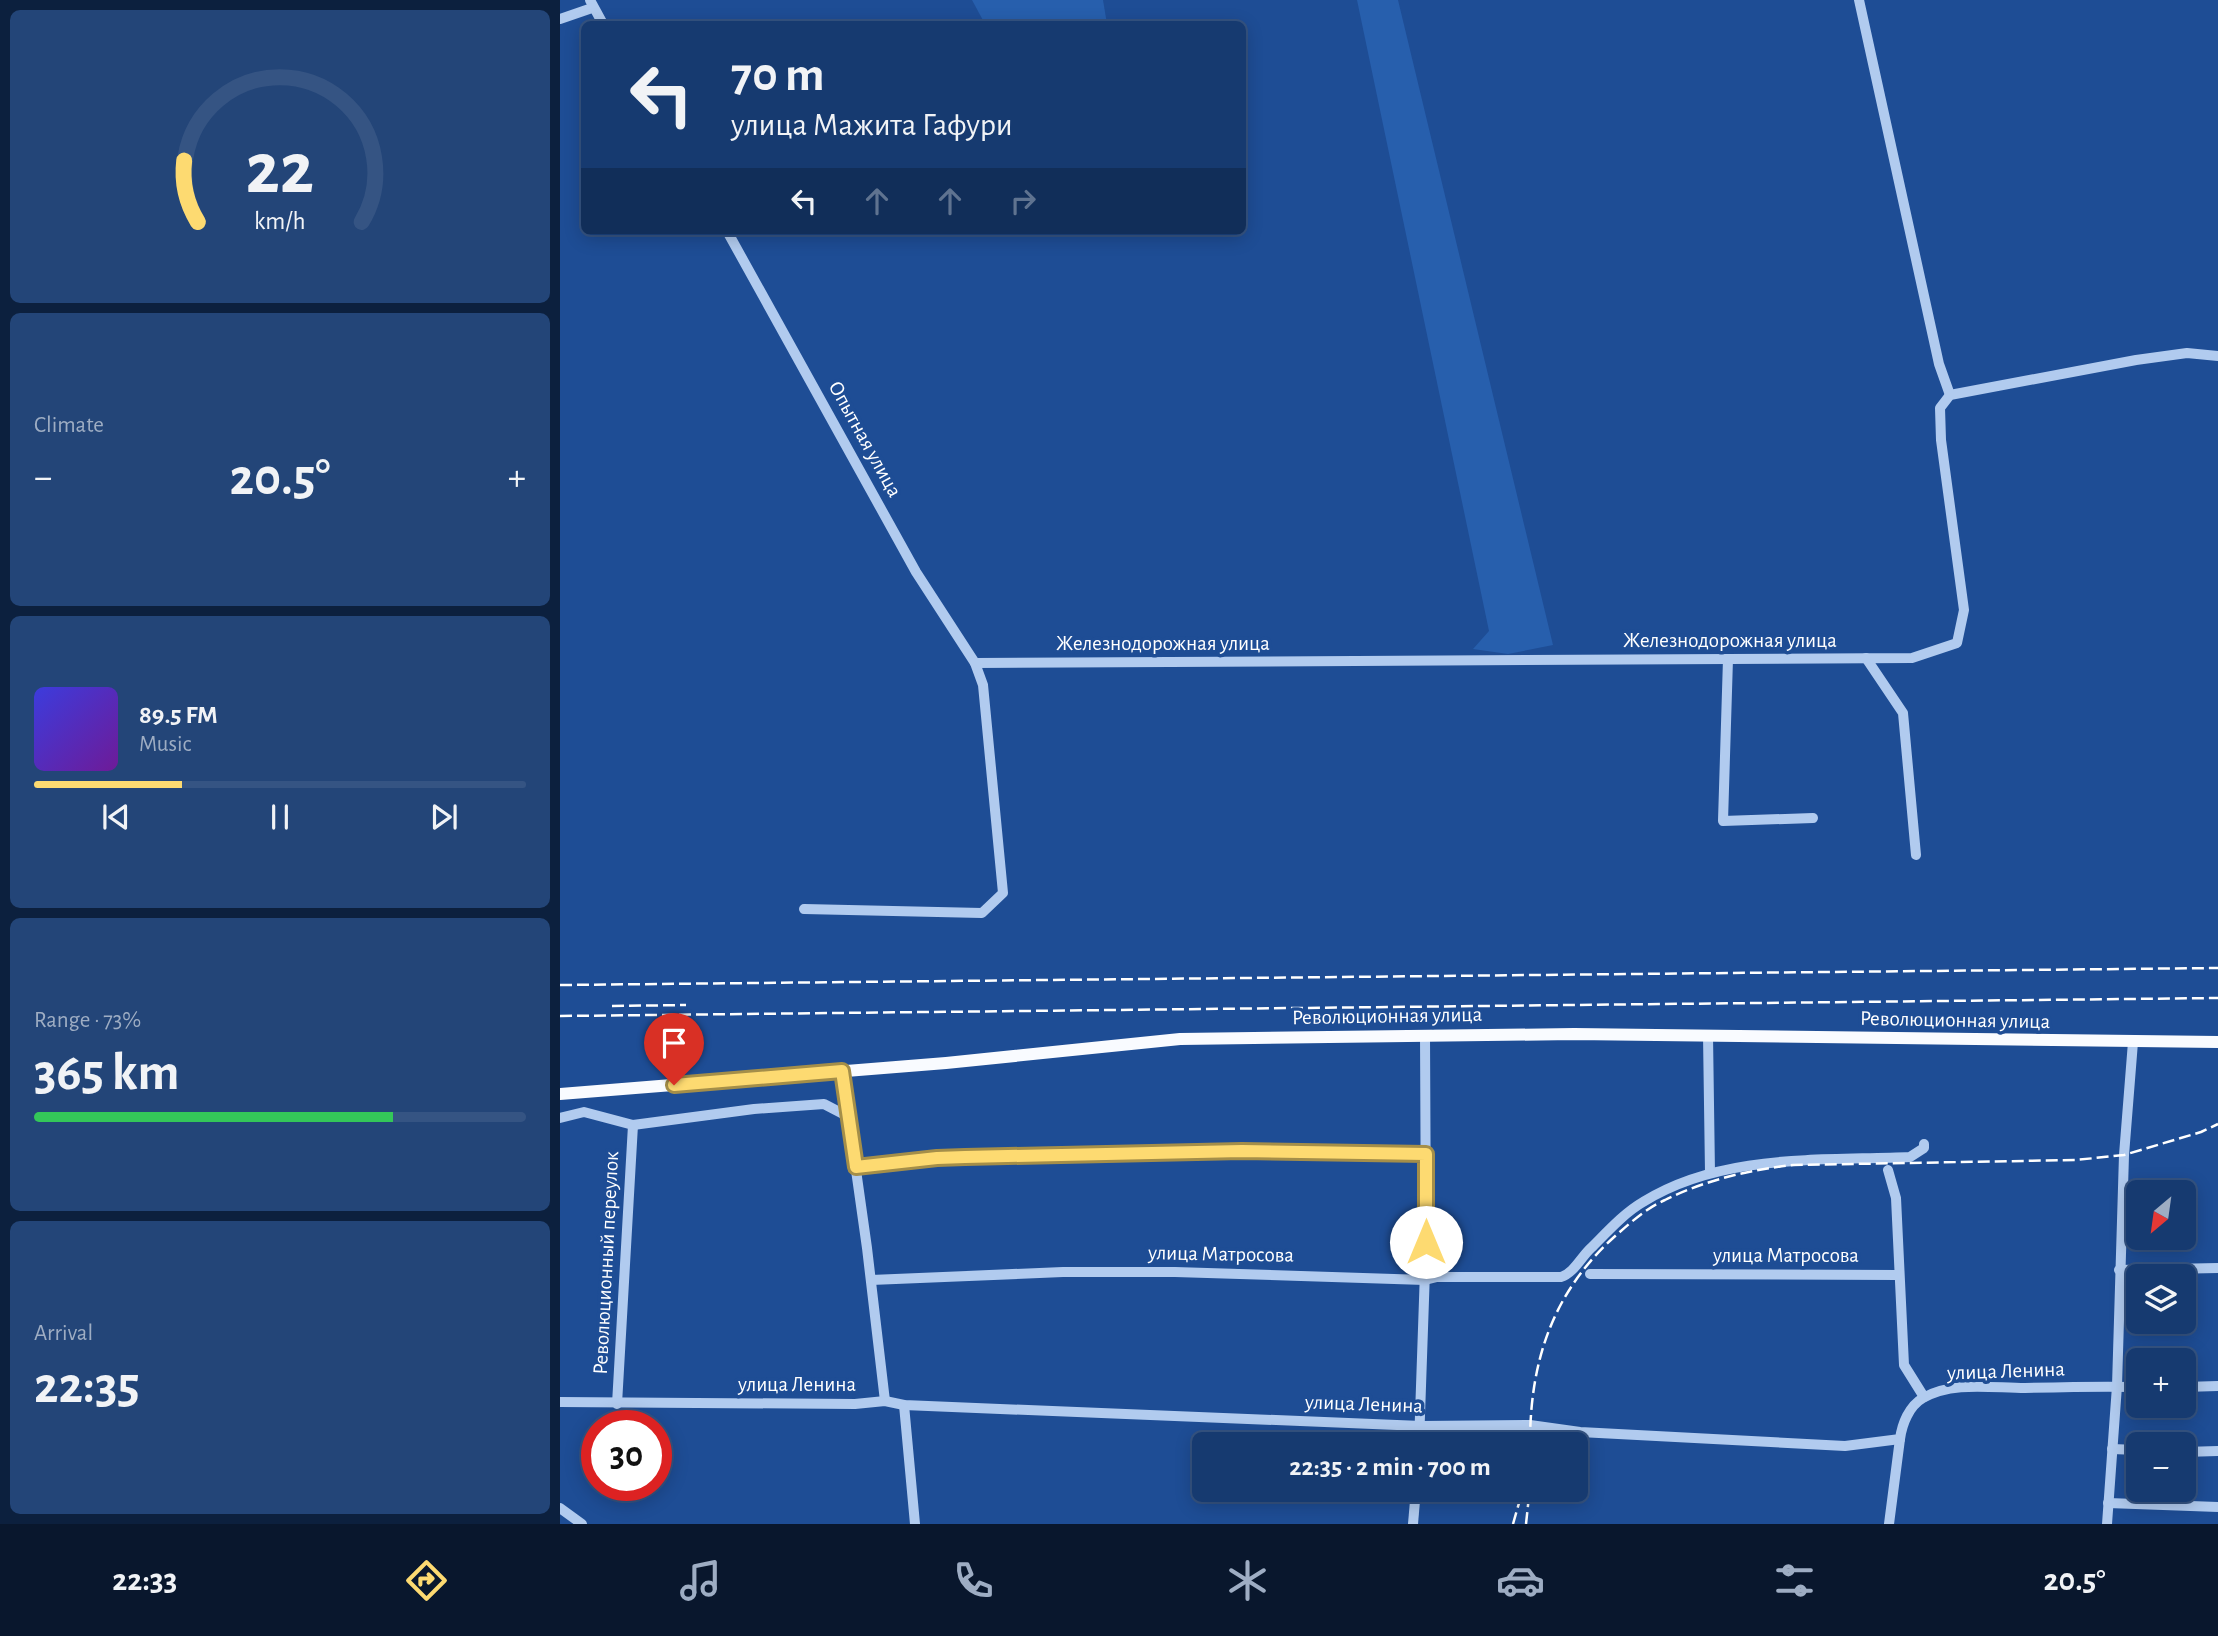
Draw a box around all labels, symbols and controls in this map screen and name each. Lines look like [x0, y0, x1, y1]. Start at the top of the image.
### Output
icon: left [616, 49, 707, 140]
text: 70 m [731, 51, 825, 100]
text: улица Мажита Гафури [731, 109, 1013, 141]
text: 22 [246, 135, 314, 208]
icon: left [785, 182, 823, 220]
icon: ahead [858, 182, 896, 220]
icon: ahead [931, 182, 969, 220]
icon: right [1004, 182, 1042, 220]
text: km/h [254, 209, 306, 234]
street label: Опытная улица [825, 377, 906, 501]
text: Climate [34, 414, 104, 437]
text: 20.5° [229, 452, 331, 504]
text: − [34, 459, 52, 497]
text: + [508, 459, 526, 497]
street label: Железнодорожная улица [1623, 630, 1837, 651]
street label: Железнодорожная улица [1056, 633, 1270, 654]
text: 89.5 FM [139, 702, 218, 728]
text: Music [139, 733, 191, 756]
icon: previous [97, 798, 135, 836]
icon: pause [261, 798, 299, 836]
icon: next [425, 798, 463, 836]
street label: Революционная улица [1292, 1004, 1483, 1028]
street label: Революционная улица [1860, 1008, 2051, 1032]
text: Range · 73% [34, 1009, 141, 1032]
pin [644, 1013, 704, 1085]
icon: arrive [655, 1024, 693, 1062]
text: 365 km [34, 1047, 180, 1099]
street label: Революционный переулок [590, 1150, 622, 1375]
north arrow [2126, 1180, 2196, 1250]
map controls [2126, 1180, 2196, 1502]
position arrow [1389, 1205, 1463, 1279]
street label: улица Матросова [1147, 1242, 1295, 1266]
street label: улица Матросова [1712, 1245, 1859, 1266]
button: layers [2126, 1264, 2196, 1334]
text: Arrival [34, 1322, 93, 1345]
button: + [2126, 1348, 2196, 1418]
street label: улица Ленина [1946, 1358, 2066, 1384]
text: 22:35 [34, 1360, 140, 1412]
street label: улица Ленина [737, 1374, 856, 1395]
street label: улица Ленина [1304, 1391, 1424, 1417]
speed limit sign: 30 [581, 1410, 672, 1501]
button: − [2126, 1432, 2196, 1502]
text: 22:35 · 2 min · 700 m [1289, 1454, 1491, 1480]
icon: directions [402, 1556, 451, 1605]
icon: music [676, 1556, 725, 1605]
icon: phone [949, 1556, 998, 1605]
icon: climate [1223, 1556, 1272, 1605]
icon: car [1496, 1556, 1545, 1605]
icon: filters [1770, 1556, 1819, 1605]
text: 22:33 [112, 1564, 177, 1596]
text: 20.5° [2043, 1564, 2106, 1596]

